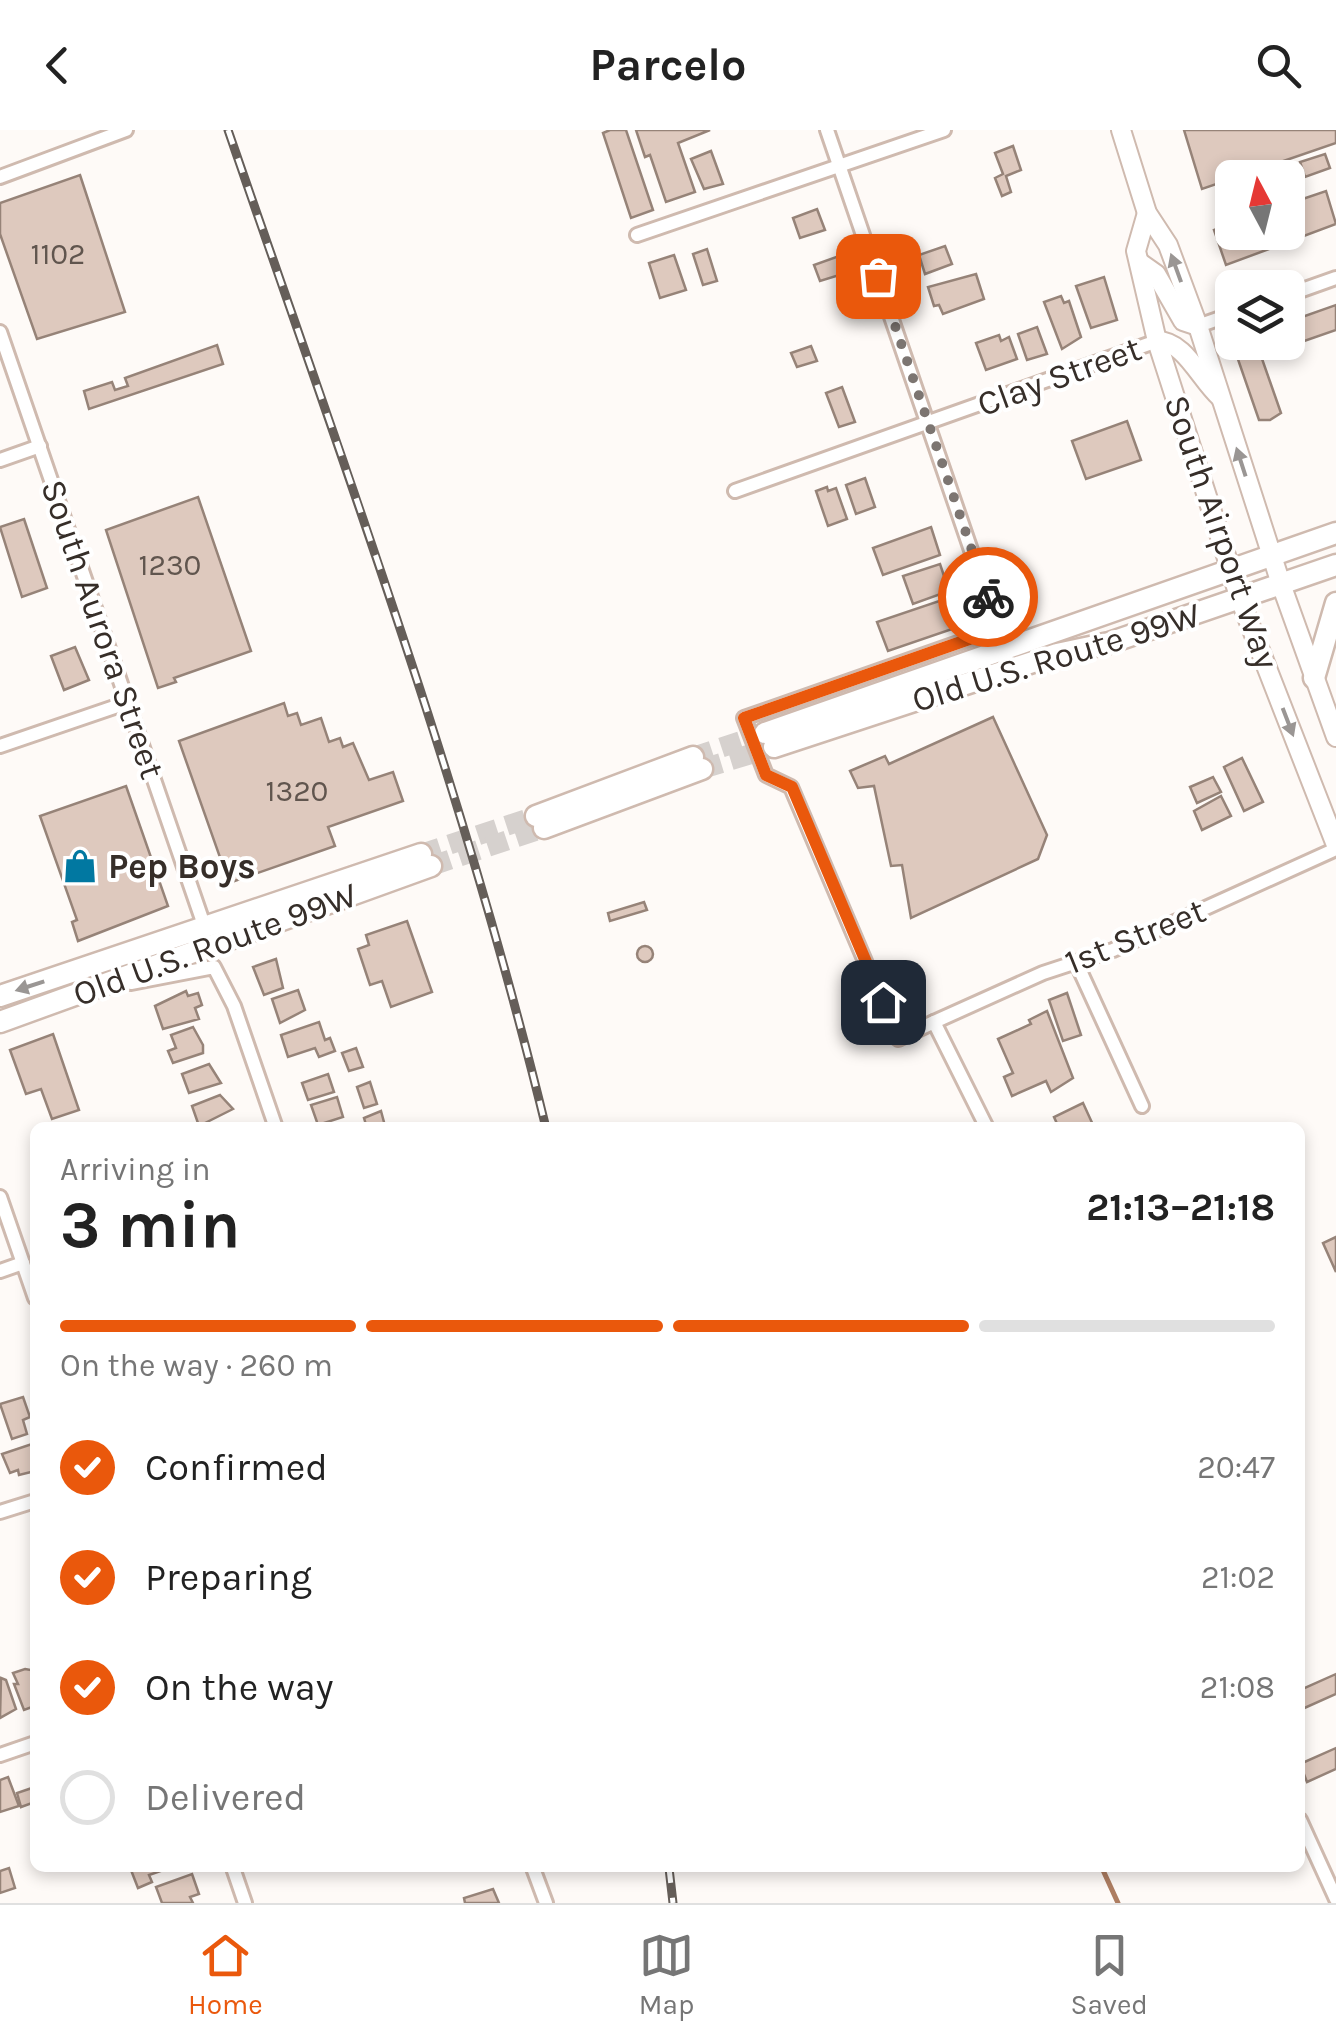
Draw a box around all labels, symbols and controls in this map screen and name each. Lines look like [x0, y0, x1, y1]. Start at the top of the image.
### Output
icon: back [30, 38, 85, 93]
icon: search [1251, 38, 1306, 93]
text: Parcelo [590, 39, 746, 91]
north arrow [1215, 160, 1305, 250]
map controls [1215, 160, 1305, 360]
pin [836, 234, 921, 319]
house number: 1102 [30, 236, 86, 272]
icon: bag [851, 249, 906, 304]
one-way arrow [1168, 252, 1184, 282]
button: layers [1215, 270, 1305, 360]
street label: Clay Street [972, 328, 1147, 425]
street label: South Airport Way [1155, 390, 1288, 674]
one-way arrow [1233, 447, 1248, 477]
street label: South Aurora Street [32, 474, 173, 784]
house number: 1230 [139, 547, 201, 583]
courier [938, 547, 1038, 647]
icon: bike [961, 570, 1016, 625]
street label: Old U.S. Route 99W [907, 594, 1205, 721]
one-way arrow [1281, 707, 1297, 737]
house number: 1320 [266, 773, 328, 809]
place label: Pep Boys [108, 846, 256, 888]
shop icon: Pep Boys [61, 847, 99, 885]
street label: Old U.S. Route 99W [68, 874, 363, 1015]
street label: 1st Street [1059, 890, 1211, 983]
pin [841, 960, 926, 1045]
icon: home [856, 975, 911, 1030]
one-way arrow [15, 979, 45, 994]
text: Arriving in [60, 1151, 211, 1188]
text: 21:13–21:18 [1086, 1185, 1275, 1230]
text: 3 min [60, 1187, 240, 1263]
text: On the way · 260 m [60, 1347, 333, 1384]
icon: check [60, 1440, 115, 1495]
text: Confirmed [145, 1445, 328, 1490]
text: 20:47 [1197, 1449, 1275, 1486]
icon: check [60, 1550, 115, 1605]
text: Preparing [145, 1555, 312, 1600]
text: 21:02 [1201, 1559, 1275, 1596]
icon: check [60, 1660, 115, 1715]
text: On the way [145, 1665, 333, 1710]
text: 21:08 [1200, 1669, 1275, 1706]
text: Delivered [145, 1775, 306, 1820]
tab: Home [188, 1928, 263, 2021]
tab: Map [639, 1928, 694, 2021]
tab: Saved [1071, 1928, 1148, 2021]

